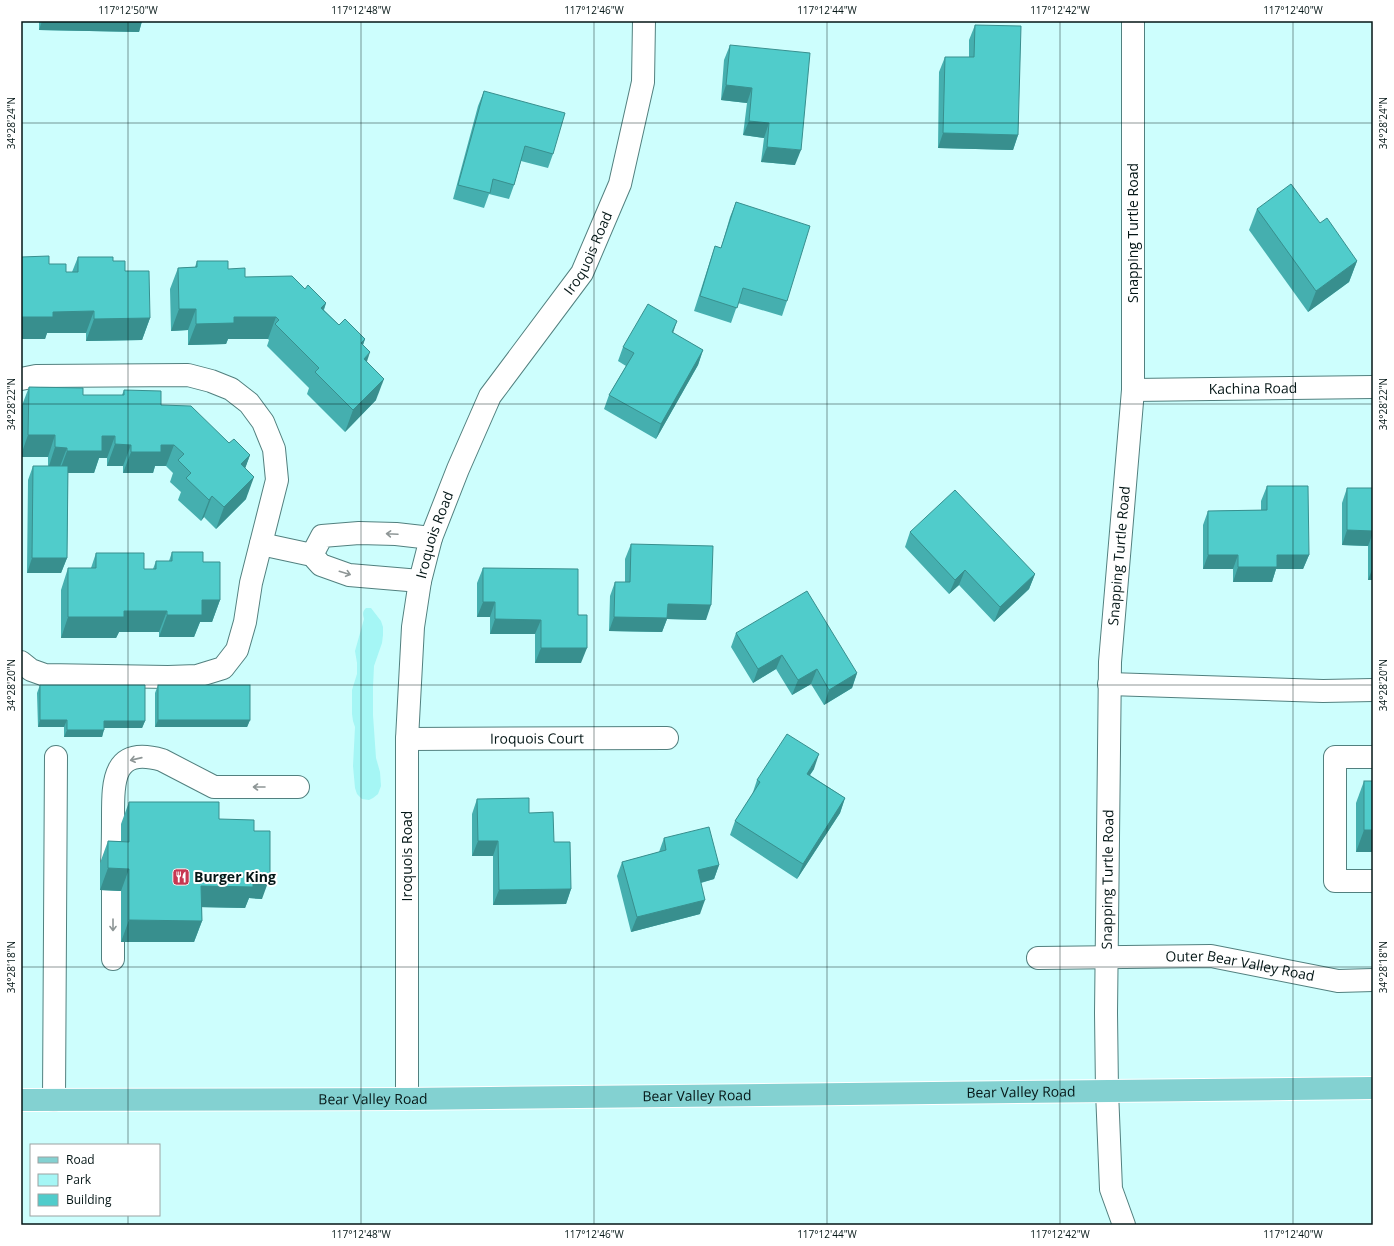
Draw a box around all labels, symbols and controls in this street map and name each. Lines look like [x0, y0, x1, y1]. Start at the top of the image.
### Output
text: 117°12'50"W [98, 3, 159, 17]
text: 117°12'48"W [331, 3, 392, 17]
text: 117°12'46"W [564, 3, 625, 17]
text: 117°12'44"W [797, 3, 858, 17]
text: 117°12'42"W [1030, 3, 1091, 17]
text: 117°12'40"W [1263, 3, 1324, 17]
text: 34°28'24"N [4, 97, 18, 149]
text: 34°28'24"N [1376, 97, 1390, 149]
street label: Snapping Turtle Road [1123, 163, 1142, 303]
street label: Iroquois Road [559, 208, 616, 298]
text: 34°28'22"N [4, 378, 18, 430]
street label: Kachina Road [1209, 378, 1297, 398]
text: 34°28'22"N [1376, 378, 1390, 430]
street label: Snapping Turtle Road [1103, 485, 1134, 626]
street label: Iroquois Road [411, 488, 457, 580]
one-way arrow [386, 530, 399, 537]
one-way arrow [338, 570, 351, 577]
text: 34°28'20"N [4, 659, 18, 711]
text: 34°28'20"N [1376, 659, 1390, 711]
street label: Iroquois Court [490, 728, 584, 748]
one-way arrow [130, 755, 143, 763]
one-way arrow [253, 783, 266, 791]
street label: Snapping Turtle Road [1097, 809, 1117, 950]
street label: Iroquois Road [397, 811, 416, 901]
restaurant icon: Burger King [171, 867, 191, 887]
place label: Burger King [194, 867, 276, 886]
one-way arrow [109, 918, 117, 931]
text: 34°28'18"N [4, 941, 18, 993]
text: 34°28'18"N [1376, 941, 1390, 993]
street label: Outer Bear Valley Road [1165, 945, 1316, 985]
street label: Bear Valley Road [966, 1081, 1076, 1102]
street label: Bear Valley Road [642, 1085, 752, 1105]
street label: Bear Valley Road [318, 1089, 428, 1108]
legend [30, 1144, 160, 1216]
text: Road [66, 1151, 95, 1168]
text: Park [66, 1171, 92, 1188]
text: Building [66, 1191, 112, 1208]
text: 117°12'48"W [331, 1227, 392, 1241]
text: 117°12'46"W [564, 1227, 625, 1241]
text: 117°12'44"W [797, 1227, 858, 1241]
text: 117°12'42"W [1030, 1227, 1091, 1241]
text: 117°12'40"W [1263, 1227, 1324, 1241]

